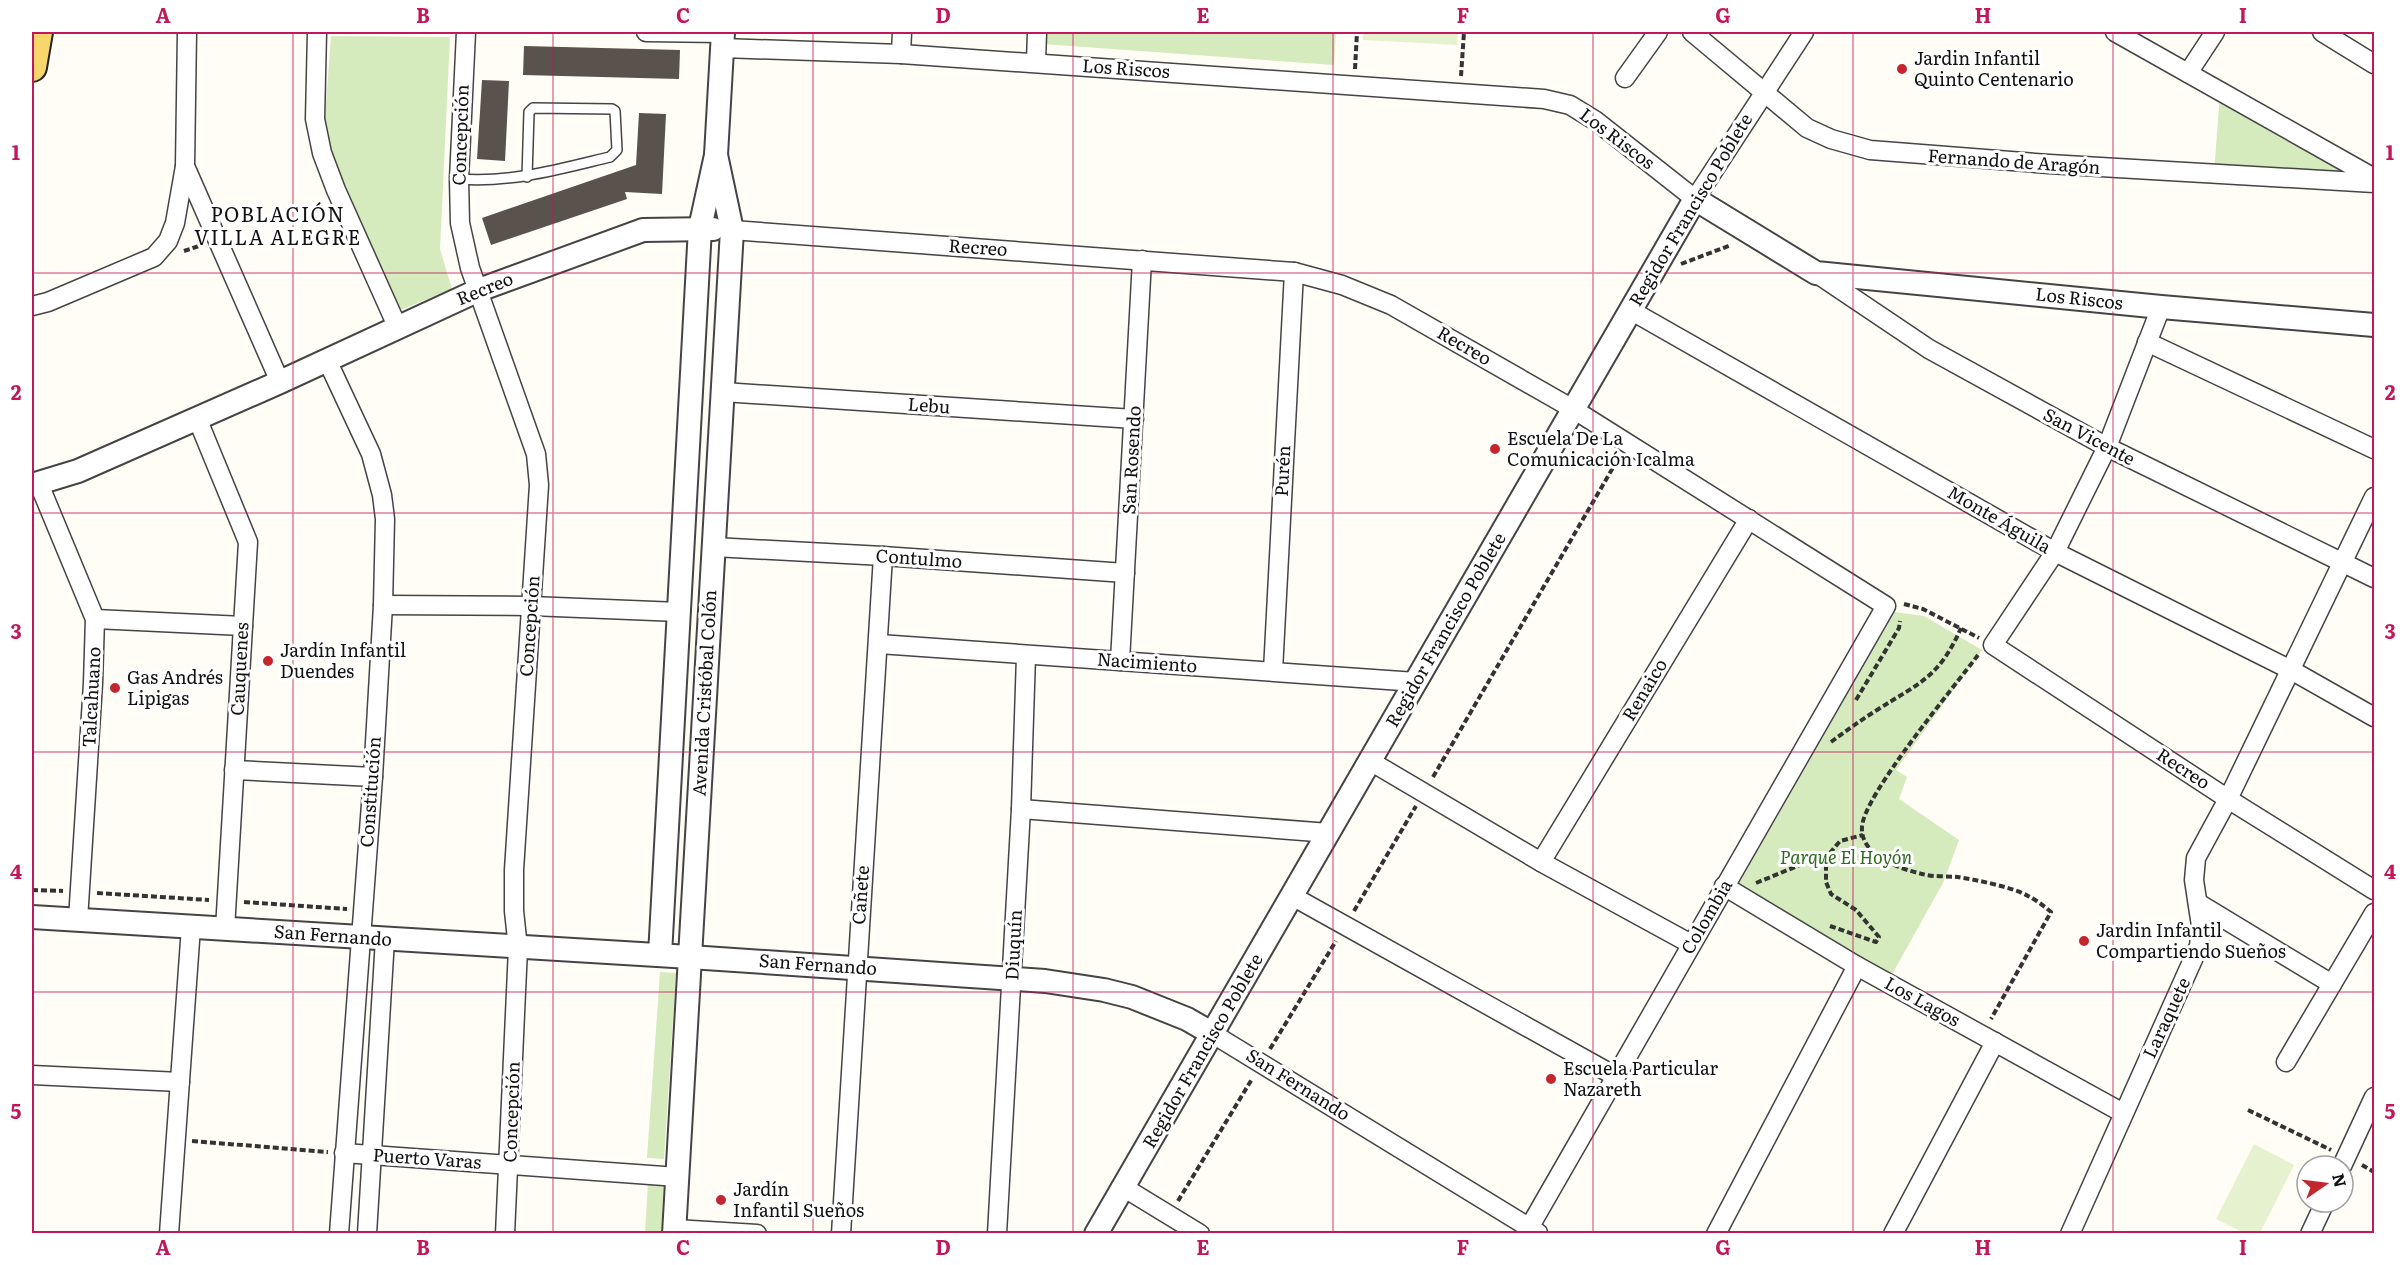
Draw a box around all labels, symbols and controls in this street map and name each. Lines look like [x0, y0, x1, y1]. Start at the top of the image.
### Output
text: A [155, 0, 171, 29]
text: B [416, 0, 430, 29]
text: C [676, 0, 690, 29]
text: D [935, 0, 951, 29]
text: E [1196, 0, 1210, 29]
text: F [1457, 0, 1470, 29]
text: G [1715, 0, 1731, 29]
text: H [1975, 0, 1991, 29]
text: I [2239, 0, 2247, 29]
place label: Jardin Infantil Quinto Centenario [1914, 44, 2074, 92]
street label: Los Riscos [1081, 51, 1171, 84]
marker: Jardin Infantil Quinto Centenario [1895, 62, 1909, 76]
street label: Concepción [444, 84, 475, 186]
street label: Los Riscos [1575, 101, 1661, 175]
street label: Regidor Francisco Poblete [1621, 108, 1758, 311]
text: 1 [12, 136, 20, 166]
text: 1 [2386, 136, 2394, 166]
street label: Fernando de Aragón [1927, 141, 2101, 180]
district label: POBLACIÓN VILLA ALEGRE [194, 198, 362, 251]
street label: Recreo [948, 231, 1009, 262]
street label: Recreo [452, 264, 517, 311]
street label: Los Riscos [2034, 279, 2124, 316]
street label: Recreo [1432, 318, 1497, 371]
text: 2 [11, 376, 22, 406]
text: 2 [2385, 376, 2396, 406]
street label: Lebu [907, 390, 951, 419]
street label: San Vicente [2039, 400, 2140, 471]
street label: San Rosendo [1114, 405, 1147, 515]
place label: Escuela De La Comunicación Icalma [1507, 424, 1695, 472]
marker: Escuela De La Comunicación Icalma [1488, 442, 1502, 456]
street label: Purén [1267, 444, 1296, 497]
street label: Monte Águila [1943, 478, 2057, 560]
street label: Regidor Francisco Poblete [1378, 527, 1512, 732]
street label: Contulmo [875, 541, 963, 574]
street label: Concepción [512, 574, 546, 677]
street label: Avenida Cristóbal Colón [685, 589, 722, 797]
text: 3 [10, 615, 22, 645]
text: 3 [2384, 615, 2396, 645]
street label: Cauquenes [223, 622, 254, 716]
place label: Jardín Infantil Duendes [280, 636, 406, 684]
street label: Nacimiento [1096, 645, 1198, 678]
street label: Talcahuano [74, 646, 107, 748]
street label: Renaico [1614, 653, 1673, 726]
marker: Jardín Infantil Duendes [261, 654, 275, 668]
place label: Gas Andrés Lipigas [127, 663, 223, 711]
marker: Gas Andrés Lipigas [108, 681, 122, 695]
street label: Constitución [352, 735, 387, 848]
street label: Recreo [2152, 740, 2216, 795]
park label: Parque El Hoyón [1780, 843, 1913, 870]
text: 4 [10, 855, 22, 885]
text: 4 [2384, 855, 2396, 885]
street label: Cañete [844, 864, 875, 925]
street label: Colombia [1673, 873, 1738, 959]
street label: Diuquín [997, 909, 1028, 981]
place label: Jardin Infantil Compartiendo Sueños [2096, 916, 2286, 964]
street label: San Fernando [273, 917, 393, 952]
marker: Jardin Infantil Compartiendo Sueños [2077, 934, 2091, 948]
street label: San Fernando [758, 946, 878, 981]
street label: Regidor Francisco Poblete [1135, 948, 1269, 1153]
street label: Los Lagos [1880, 969, 1965, 1033]
street label: Laraquete [2135, 972, 2196, 1062]
street label: San Fernando [1241, 1041, 1356, 1127]
place label: Escuela Particular Nazareth [1563, 1054, 1718, 1102]
street label: Concepción [495, 1061, 526, 1163]
marker: Escuela Particular Nazareth [1544, 1072, 1558, 1086]
text: 5 [11, 1095, 22, 1125]
text: 5 [2385, 1095, 2396, 1125]
street label: Puerto Varas [372, 1140, 482, 1175]
north arrow [2295, 1154, 2355, 1214]
text: N [2327, 1171, 2354, 1190]
place label: Jardín Infantil Sueños [733, 1175, 864, 1223]
marker: Jardín Infantil Sueños [714, 1193, 728, 1207]
text: A [155, 1231, 171, 1261]
text: B [416, 1231, 430, 1261]
text: C [676, 1231, 690, 1261]
text: D [935, 1231, 951, 1261]
text: E [1196, 1231, 1210, 1261]
text: F [1457, 1231, 1470, 1261]
text: G [1715, 1231, 1731, 1261]
text: H [1975, 1231, 1991, 1261]
text: I [2239, 1231, 2247, 1261]

